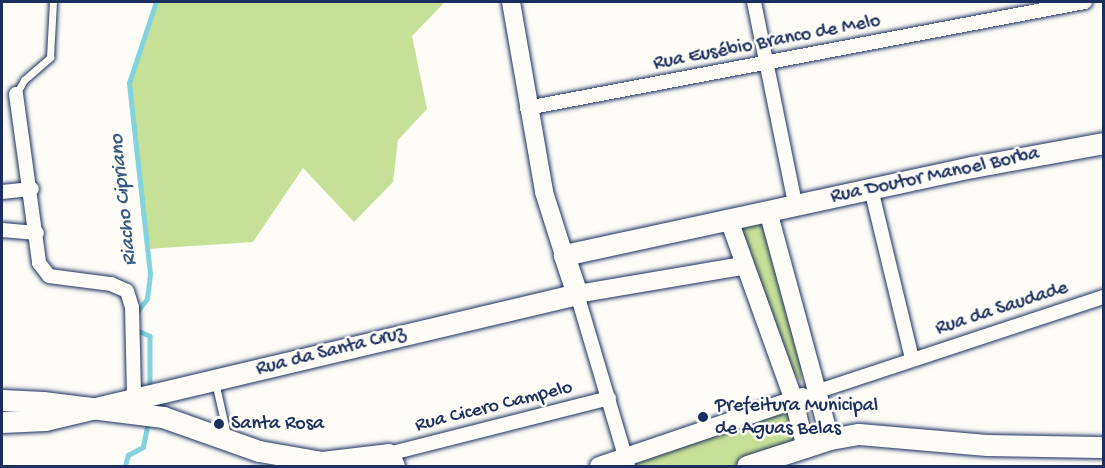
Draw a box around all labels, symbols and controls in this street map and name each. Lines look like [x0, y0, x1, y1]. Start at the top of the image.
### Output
street label: Rua Eusébio Branco de Melo [651, 9, 883, 77]
water label: Riacho Cipriano [106, 133, 144, 267]
street label: Rua Doutor Manoel Borba [829, 142, 1041, 210]
street label: Rua da Saudade [933, 276, 1071, 342]
street label: Rua da Santa Cruz [254, 322, 408, 382]
street label: Rua Cicero Campelo [413, 376, 575, 438]
place label: Prefeitura Municipal de Aguas Belas [715, 394, 878, 441]
marker: Prefeitura Municipal de Aguas Belas [696, 410, 710, 424]
place label: Santa Rosa [231, 412, 324, 436]
marker: Santa Rosa [212, 417, 226, 431]

